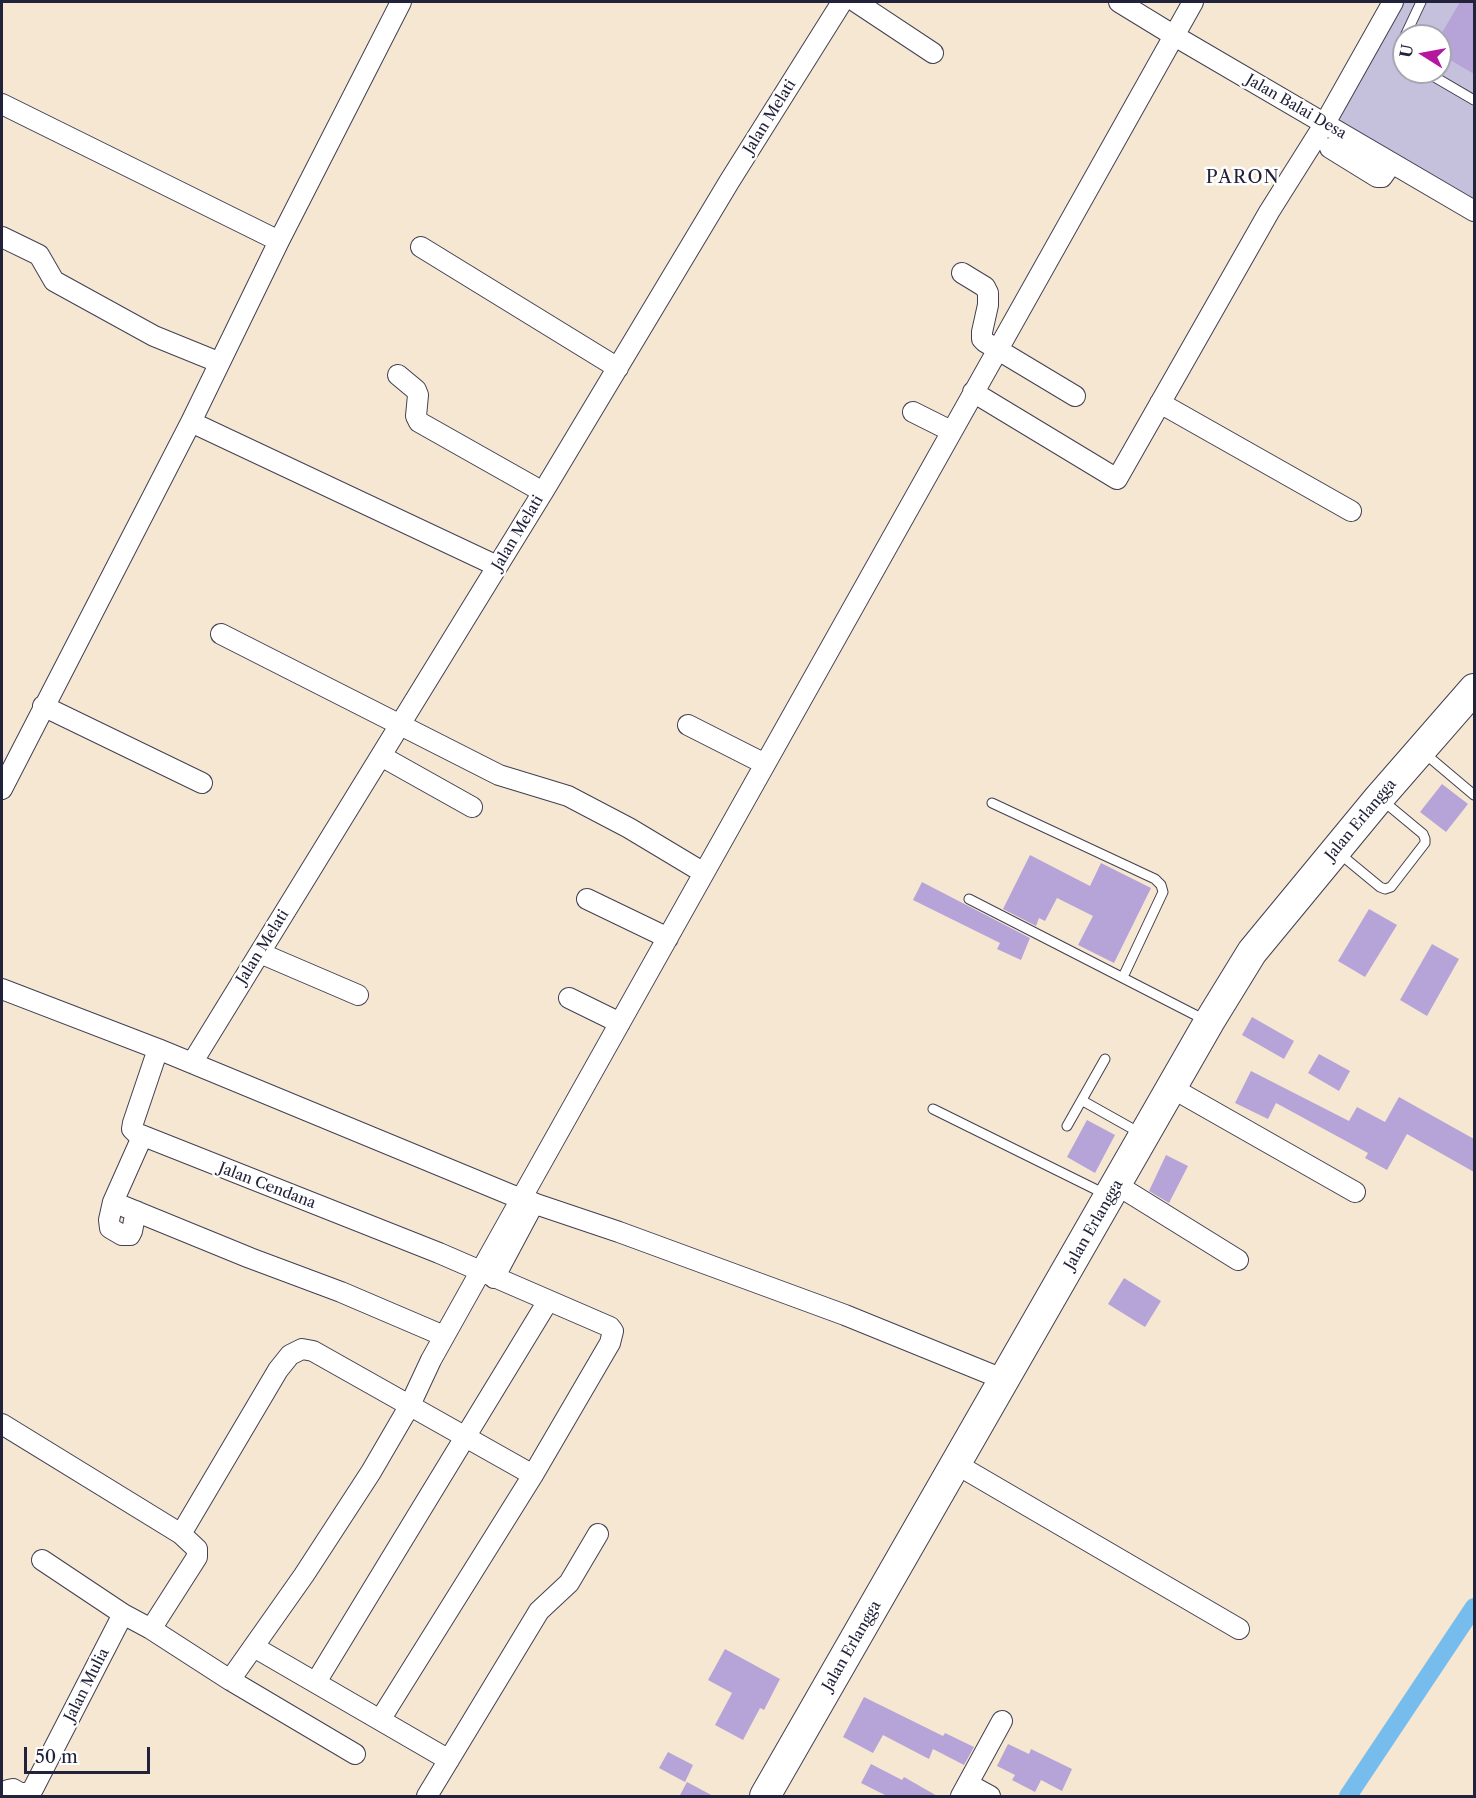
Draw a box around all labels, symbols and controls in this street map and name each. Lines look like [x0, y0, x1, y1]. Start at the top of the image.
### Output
north arrow [1392, 24, 1452, 84]
text: U [1395, 43, 1417, 59]
street label: Jalan Balai Desa [1243, 71, 1349, 143]
street label: Jalan Melati [740, 77, 800, 157]
district label: PARON [1206, 167, 1280, 189]
street label: Jalan Melati [489, 492, 547, 574]
street label: Jalan Erlangga [1322, 776, 1400, 864]
street label: Jalan Melati [233, 907, 293, 987]
street label: Jalan Cendana [216, 1159, 318, 1213]
street label: Jalan Erlangga [1061, 1177, 1127, 1273]
street label: Jalan Erlangga [819, 1598, 885, 1694]
street label: Jalan Mulia [61, 1645, 113, 1725]
scale bar [27, 1735, 153, 1773]
text: 50 m [35, 1746, 78, 1768]

